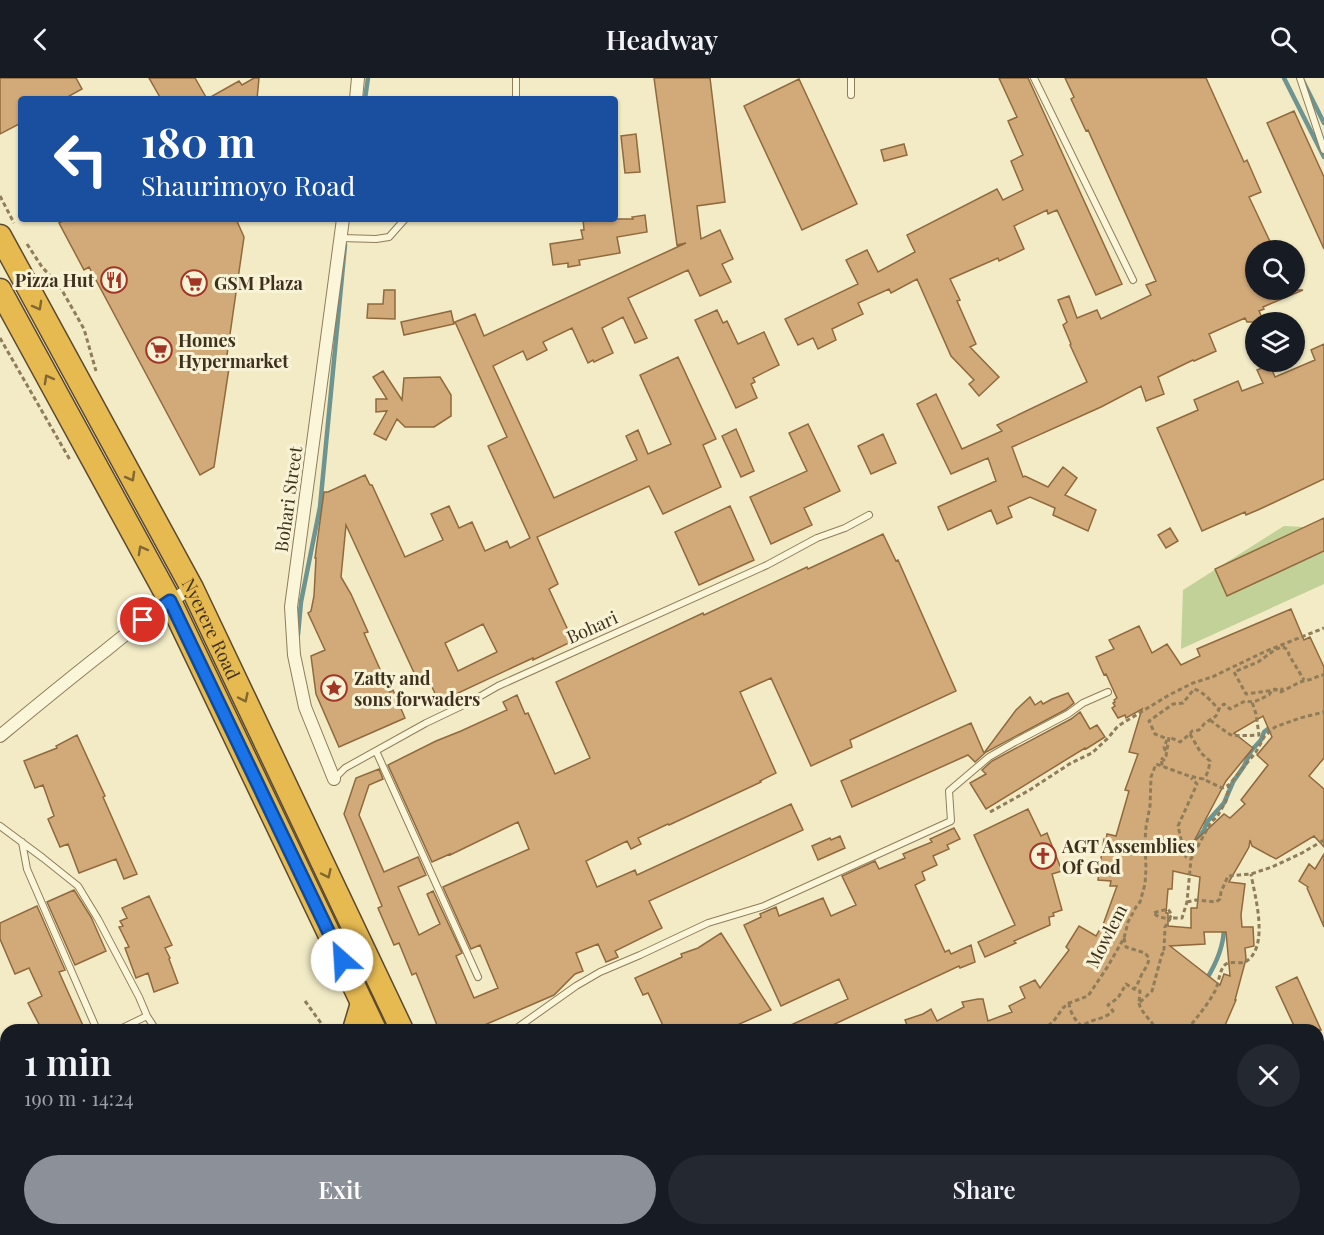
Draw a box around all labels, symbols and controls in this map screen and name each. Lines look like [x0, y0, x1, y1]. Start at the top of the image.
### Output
text: Headway [606, 21, 718, 57]
icon: back [24, 23, 57, 56]
icon: search [1267, 23, 1300, 56]
text: 180 m [141, 113, 256, 169]
icon: left [42, 120, 120, 198]
text: Shaurimoyo Road [141, 167, 355, 203]
map controls [1245, 240, 1305, 372]
button: search [1245, 240, 1305, 300]
restaurant icon: Pizza Hut [99, 265, 129, 295]
place label: Pizza Hut [15, 268, 95, 292]
supermarket icon: GSM Plaza [179, 268, 209, 298]
place label: GSM Plaza [214, 271, 303, 295]
one-way arrow [31, 299, 42, 310]
button: layers [1245, 312, 1305, 372]
place label: Homes Hypermarket [178, 328, 289, 373]
supermarket icon: Homes Hypermarket [144, 335, 174, 365]
one-way arrow [44, 374, 55, 385]
street label: Bohari Street [269, 444, 307, 553]
one-way arrow [124, 471, 135, 481]
one-way arrow [138, 545, 149, 556]
street label: Nyerere Road [177, 574, 246, 684]
pin [117, 594, 168, 645]
icon: arrive [126, 603, 159, 636]
street label: Bohari [563, 605, 621, 649]
place label: Zatty and sons forwaders [354, 666, 480, 711]
place icon: Zatty and sons forwaders [319, 673, 349, 703]
one-way arrow [236, 691, 248, 702]
place label: AGT Assemblies Of God [1061, 834, 1195, 879]
church icon: AGT Assemblies Of God [1028, 841, 1058, 871]
one-way arrow [319, 867, 331, 878]
street label: Mowlem [1080, 900, 1132, 972]
position arrow [310, 928, 374, 992]
text: 1 min [24, 1037, 112, 1085]
button: close [1237, 1044, 1300, 1107]
text: 190 m · 14:24 [24, 1084, 134, 1111]
button: Exit [24, 1155, 656, 1224]
button: Share [668, 1155, 1300, 1224]

